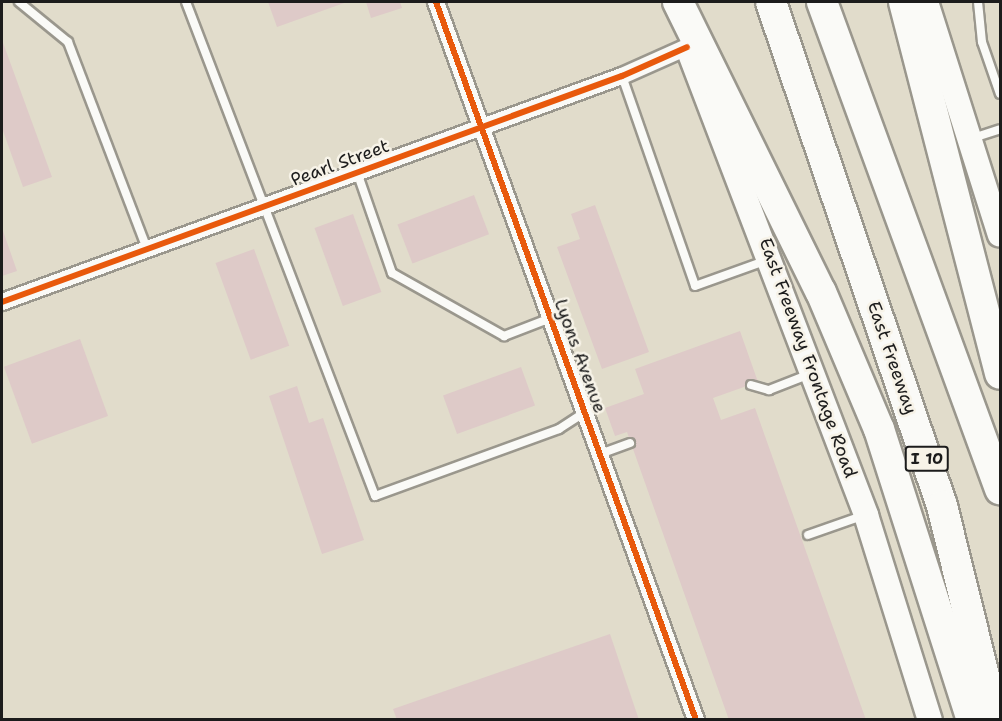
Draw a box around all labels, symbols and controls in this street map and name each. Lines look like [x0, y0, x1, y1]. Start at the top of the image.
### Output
street label: Pearl Street [288, 135, 392, 191]
street label: East Freeway Frontage Road [755, 235, 861, 481]
street label: Lyons Avenue [549, 296, 611, 416]
street label: East Freeway [863, 299, 921, 417]
road number: I 10 [904, 446, 950, 472]

